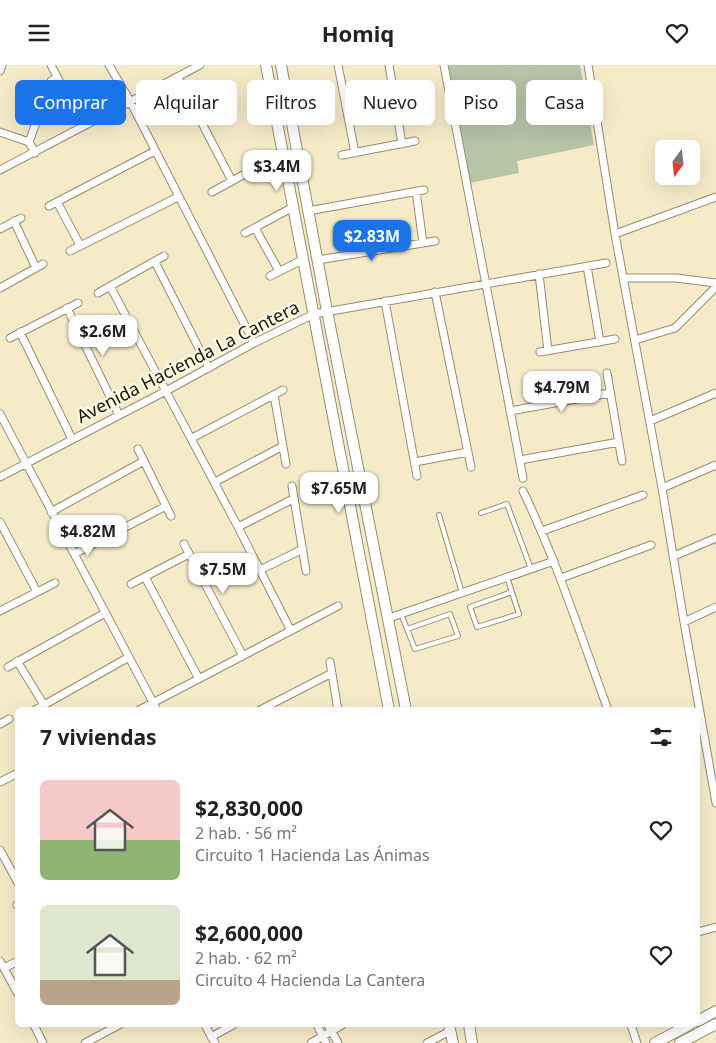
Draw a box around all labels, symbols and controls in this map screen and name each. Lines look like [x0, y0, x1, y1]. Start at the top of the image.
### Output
text: Homiq [322, 18, 394, 48]
icon: menu [25, 19, 53, 47]
icon: heart [663, 19, 691, 47]
chip: Comprar [15, 80, 126, 125]
chip: Alquilar [136, 80, 237, 125]
chip: Filtros [247, 80, 335, 125]
chip: Nuevo [345, 80, 435, 125]
chip: Piso [445, 80, 516, 125]
chip: Casa [526, 80, 603, 125]
north arrow [655, 140, 700, 185]
map controls [655, 140, 700, 185]
pin: $3.4M [242, 149, 312, 192]
text: $3.4M [253, 155, 301, 177]
pin: $2.83M [331, 219, 413, 262]
text: $2.83M [344, 225, 400, 247]
street label: Avenida Hacienda La Cantera [72, 294, 303, 428]
pin: $2.6M [68, 315, 138, 357]
text: $2.6M [79, 320, 127, 342]
pin: $4.79M [521, 371, 603, 413]
text: $4.79M [534, 376, 590, 398]
pin: $7.65M [298, 471, 380, 514]
text: $7.65M [311, 477, 367, 499]
pin: $4.82M [47, 515, 129, 557]
text: $4.82M [60, 520, 116, 542]
pin: $7.5M [188, 553, 258, 595]
text: $7.5M [199, 558, 247, 580]
text: 7 viviendas [40, 723, 157, 751]
icon: filters [647, 723, 675, 751]
text: $2,830,000 [195, 794, 303, 822]
icon: home [80, 800, 140, 860]
icon: heart [647, 816, 675, 844]
text: 2 hab. · 56 m² [195, 822, 297, 844]
text: Circuito 1 Hacienda Las Ánimas [195, 844, 430, 866]
text: $2,600,000 [195, 919, 303, 947]
icon: home [80, 925, 140, 985]
icon: heart [647, 941, 675, 969]
text: 2 hab. · 62 m² [195, 947, 297, 969]
text: Circuito 4 Hacienda La Cantera [195, 969, 425, 991]

